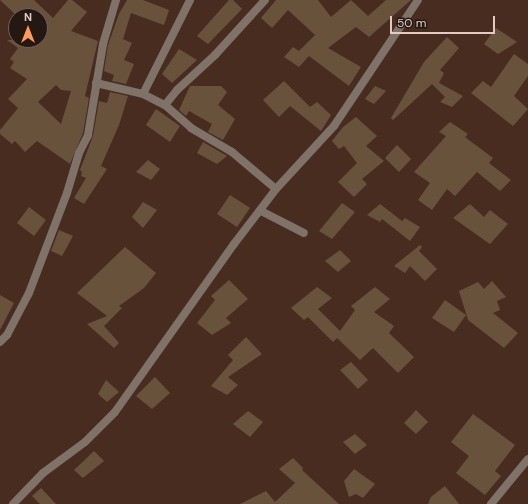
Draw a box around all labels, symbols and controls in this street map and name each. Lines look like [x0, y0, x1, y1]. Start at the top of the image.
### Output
north arrow [8, 8, 48, 48]
scale bar [392, 8, 497, 34]
text: N [24, 10, 32, 24]
text: 50 m [397, 15, 426, 31]

